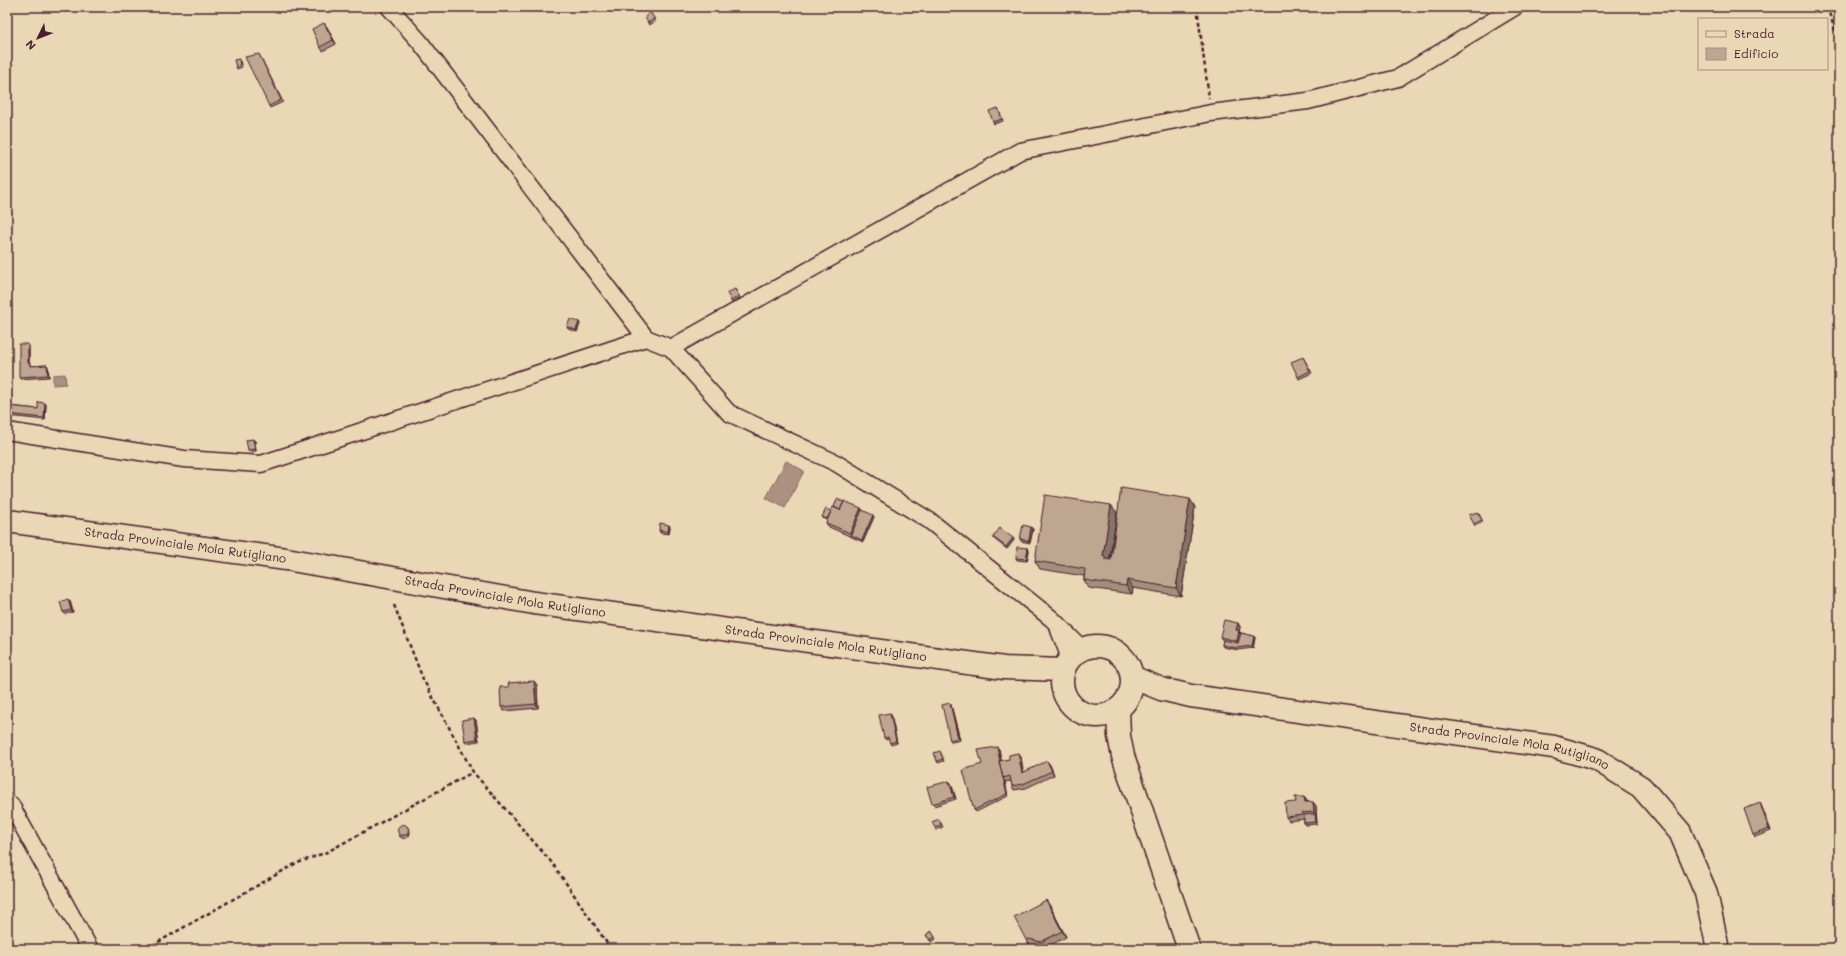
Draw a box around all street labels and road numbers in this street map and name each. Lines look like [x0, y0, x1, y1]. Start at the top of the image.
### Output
street label: Strada Provinciale Mola Rutigliano [84, 523, 287, 566]
street label: Strada Provinciale Mola Rutigliano [404, 571, 607, 620]
street label: Strada Provinciale Mola Rutigliano [724, 620, 928, 664]
street label: Strada Provinciale Mola Rutigliano [1409, 718, 1613, 772]

